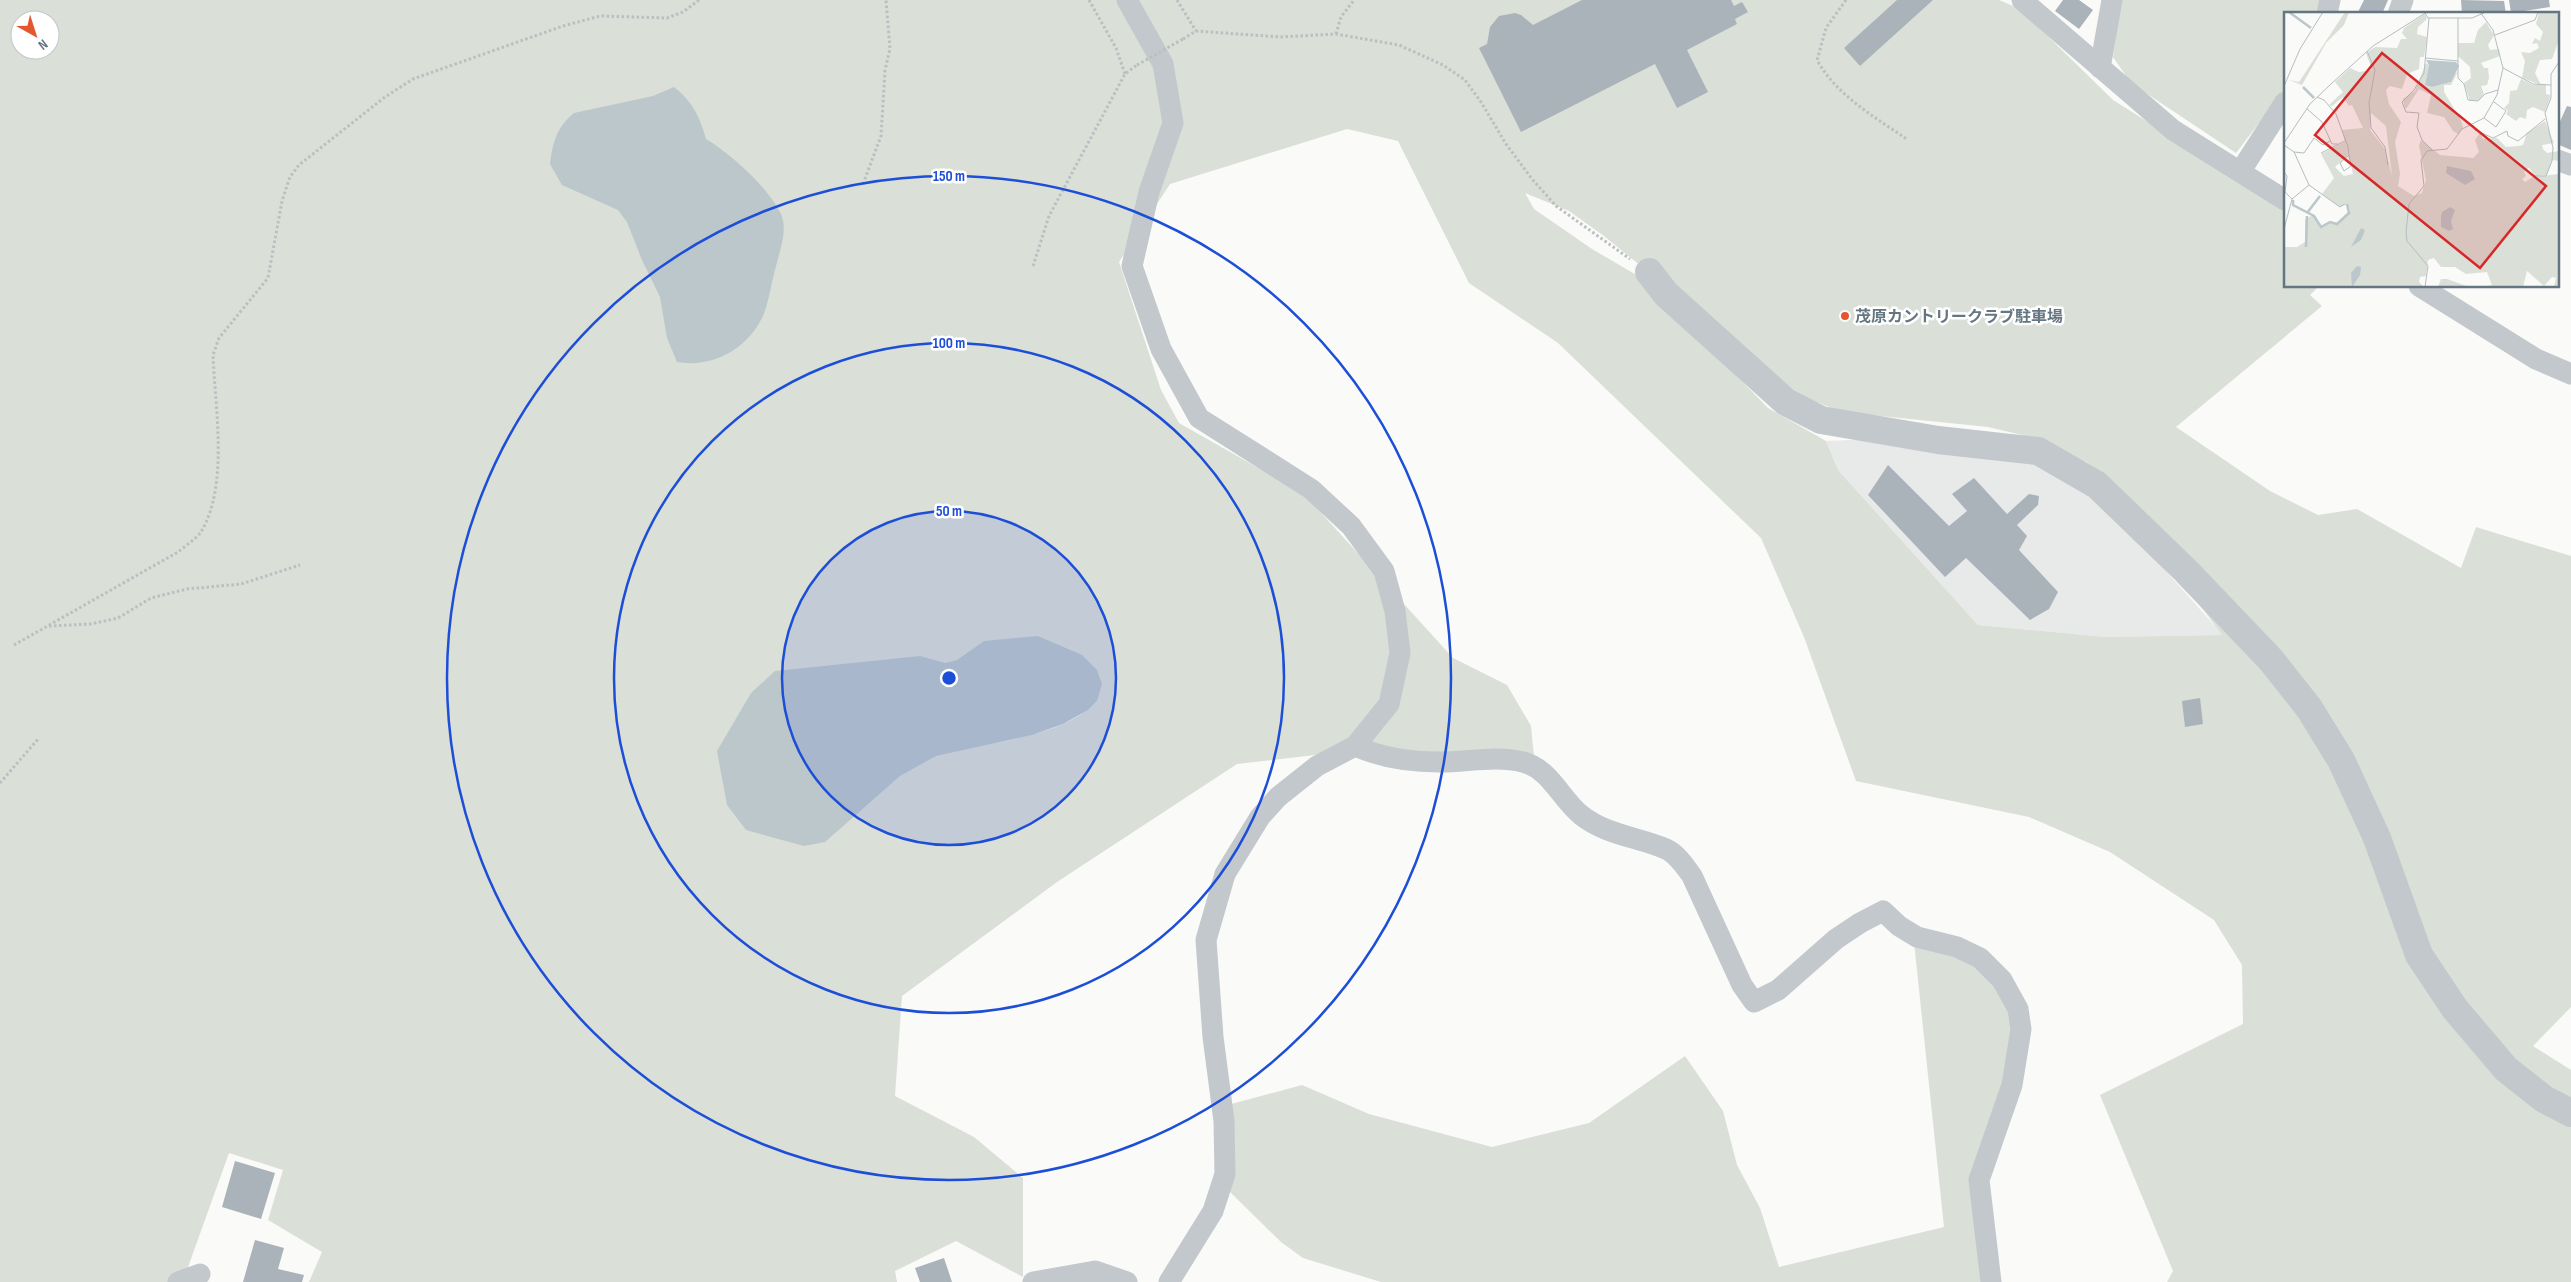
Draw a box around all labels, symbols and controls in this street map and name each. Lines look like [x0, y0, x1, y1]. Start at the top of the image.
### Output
north arrow [10, 10, 60, 60]
inset map [2284, 12, 2558, 288]
text: N [35, 36, 51, 54]
text: 150 m [933, 167, 965, 186]
place label: 茂原カントリークラブ駐車場 [1855, 308, 2063, 327]
marker: 茂原カントリークラブ駐車場 [1839, 310, 1851, 322]
text: 100 m [933, 334, 965, 353]
text: 50 m [936, 502, 962, 521]
centre of rings [940, 669, 958, 687]

